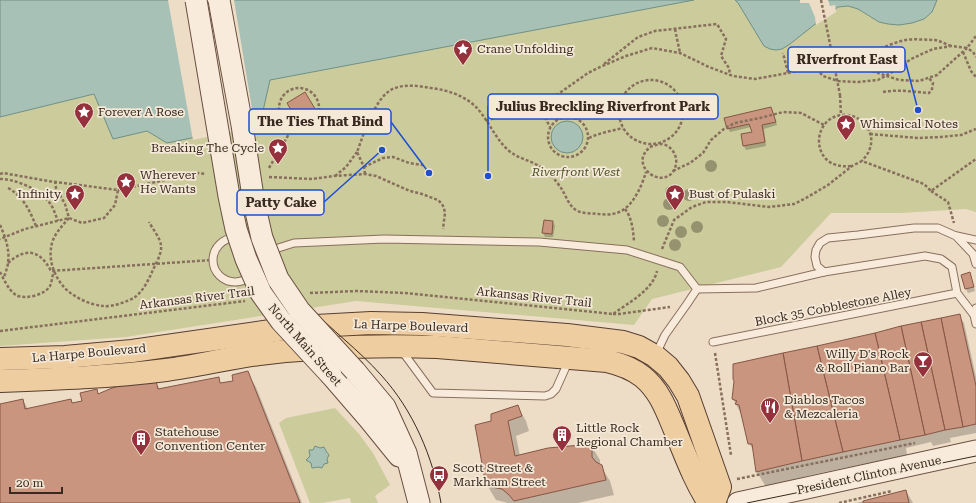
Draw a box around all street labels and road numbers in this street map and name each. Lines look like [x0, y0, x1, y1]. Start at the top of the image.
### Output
street label: Arkansas River Trail [139, 284, 256, 312]
street label: Arkansas River Trail [476, 284, 593, 310]
street label: Block 35 Cobblestone Alley [754, 285, 913, 329]
street label: North Main Street [266, 301, 345, 389]
street label: La Harpe Boulevard [353, 317, 469, 335]
street label: La Harpe Boulevard [31, 341, 147, 365]
street label: President Clinton Avenue [795, 453, 943, 497]

